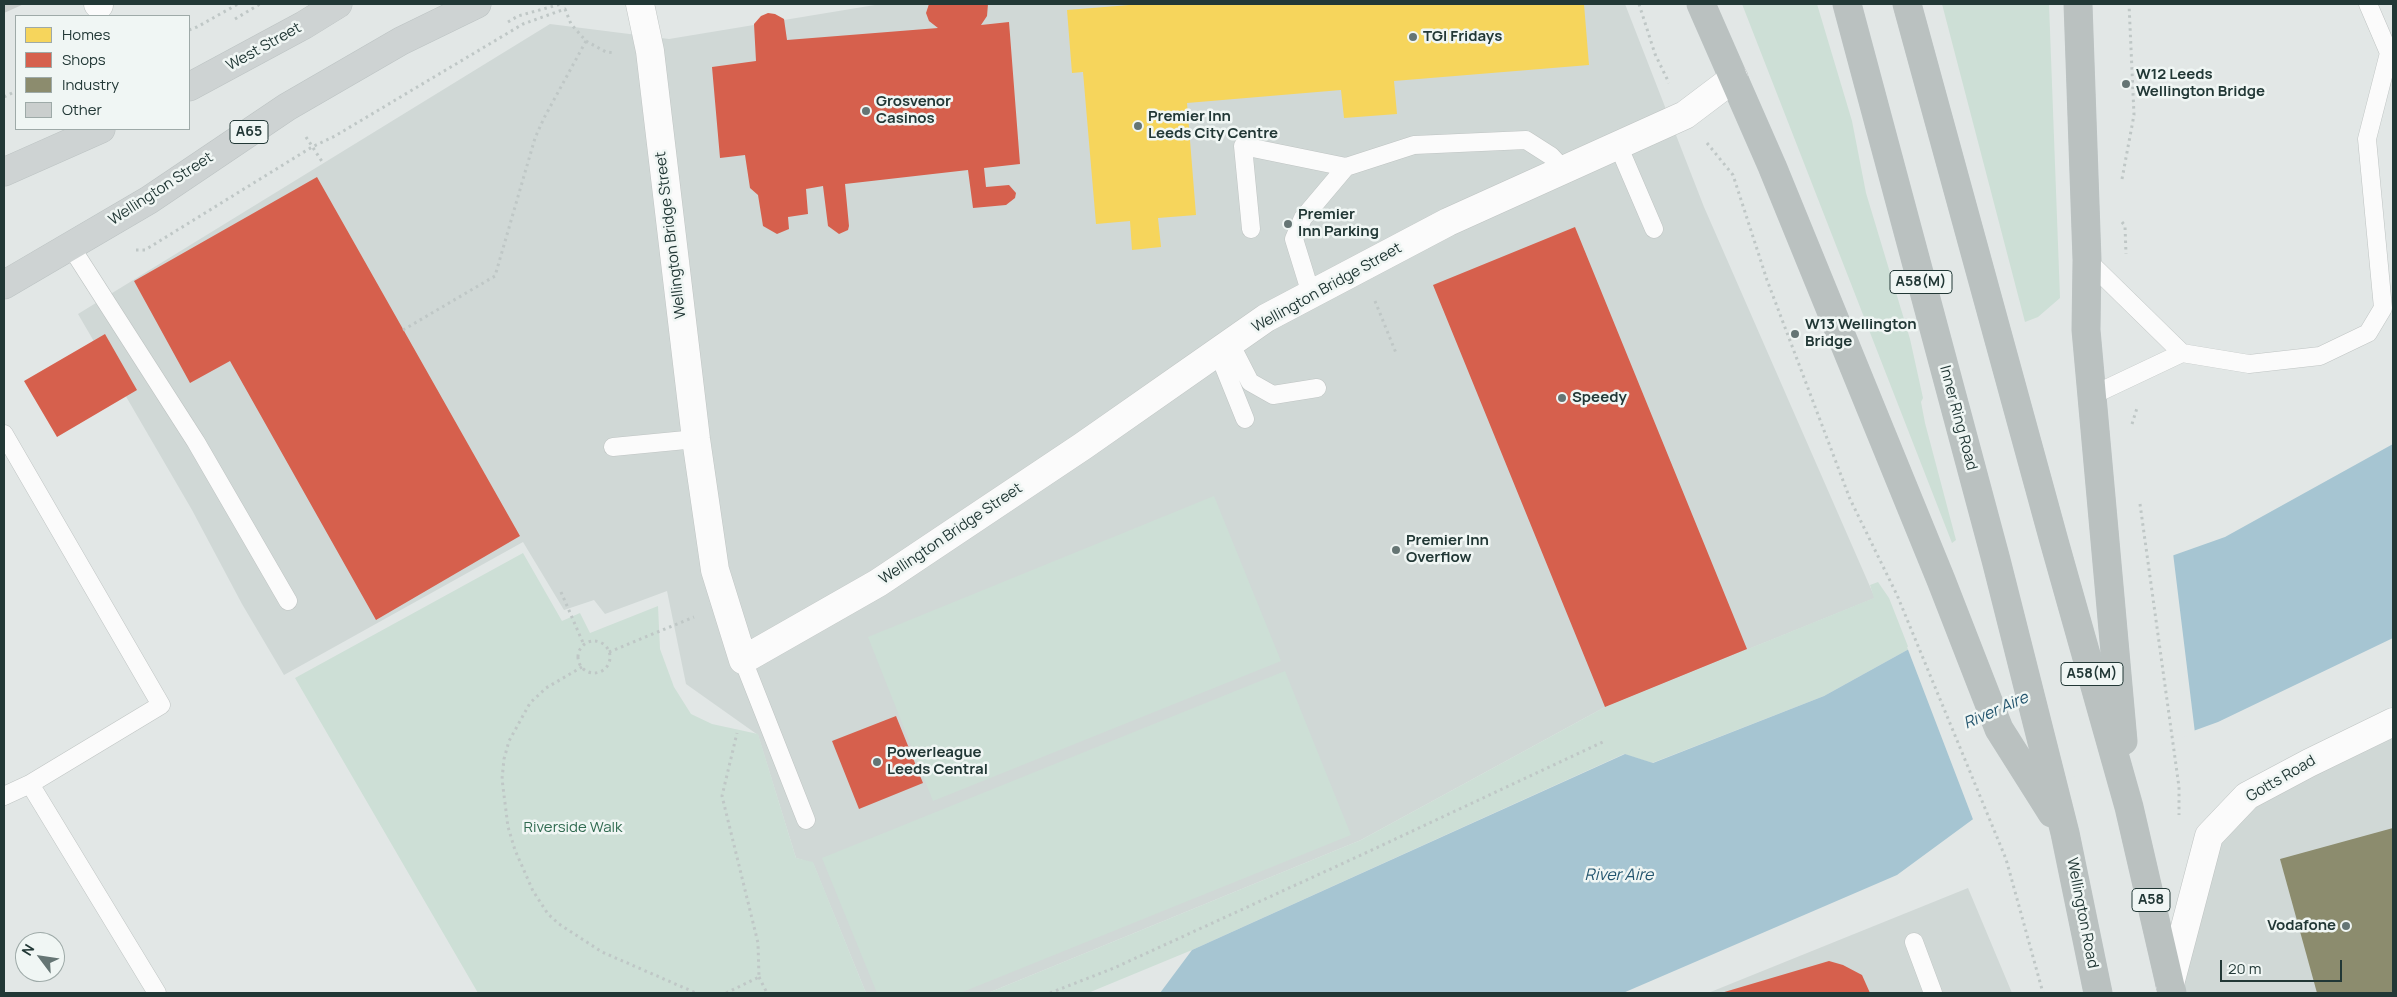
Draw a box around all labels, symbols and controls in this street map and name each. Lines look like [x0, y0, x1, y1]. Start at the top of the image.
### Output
legend [15, 15, 190, 130]
street label: West Street [223, 19, 305, 75]
text: Homes [62, 24, 110, 45]
place label: TGI Fridays [1423, 28, 1502, 46]
marker: TGI Fridays [1407, 31, 1419, 43]
text: Shops [62, 49, 106, 70]
place label: W12 Leeds Wellington Bridge [2136, 66, 2265, 101]
text: Industry [62, 74, 119, 95]
marker: W12 Leeds Wellington Bridge [2120, 78, 2132, 90]
place label: Grosvenor Casinos [876, 93, 951, 128]
text: Other [62, 99, 102, 120]
marker: Grosvenor Casinos [860, 105, 872, 117]
place label: Premier Inn Leeds City Centre [1148, 108, 1278, 143]
road number: A65 [230, 120, 268, 144]
marker: Premier Inn Leeds City Centre [1132, 120, 1144, 132]
street label: Wellington Street [105, 149, 217, 229]
street label: Wellington Bridge Street [652, 150, 690, 320]
place label: Premier Inn Parking [1298, 206, 1379, 241]
marker: Premier Inn Parking [1282, 218, 1294, 230]
street label: Wellington Bridge Street [1249, 239, 1405, 337]
road number: A58(M) [1890, 270, 1952, 294]
place label: W13 Wellington Bridge [1805, 316, 1917, 351]
marker: W13 Wellington Bridge [1789, 328, 1801, 340]
street label: Inner Ring Road [1935, 364, 1981, 472]
place label: Speedy [1572, 389, 1627, 407]
marker: Speedy [1556, 392, 1568, 404]
street label: Wellington Bridge Street [876, 479, 1026, 589]
place label: Premier Inn Overflow [1406, 532, 1489, 567]
marker: Premier Inn Overflow [1390, 544, 1402, 556]
road number: A58(M) [2061, 662, 2123, 686]
water label: River Aire [1961, 688, 2031, 734]
place label: Powerleague Leeds Central [887, 744, 988, 779]
street label: Gotts Road [2243, 752, 2319, 806]
marker: Powerleague Leeds Central [871, 756, 883, 768]
park label: Riverside Walk [524, 819, 622, 837]
street label: Wellington Road [2062, 856, 2102, 970]
water label: River Aire [1585, 866, 1653, 886]
road number: A58 [2132, 888, 2170, 912]
place label: Vodafone [2267, 917, 2336, 935]
marker: Vodafone [2340, 920, 2352, 932]
north arrow [15, 932, 65, 982]
text: N [17, 940, 38, 959]
scale bar [2222, 950, 2344, 982]
text: 20 m [2228, 958, 2261, 979]

